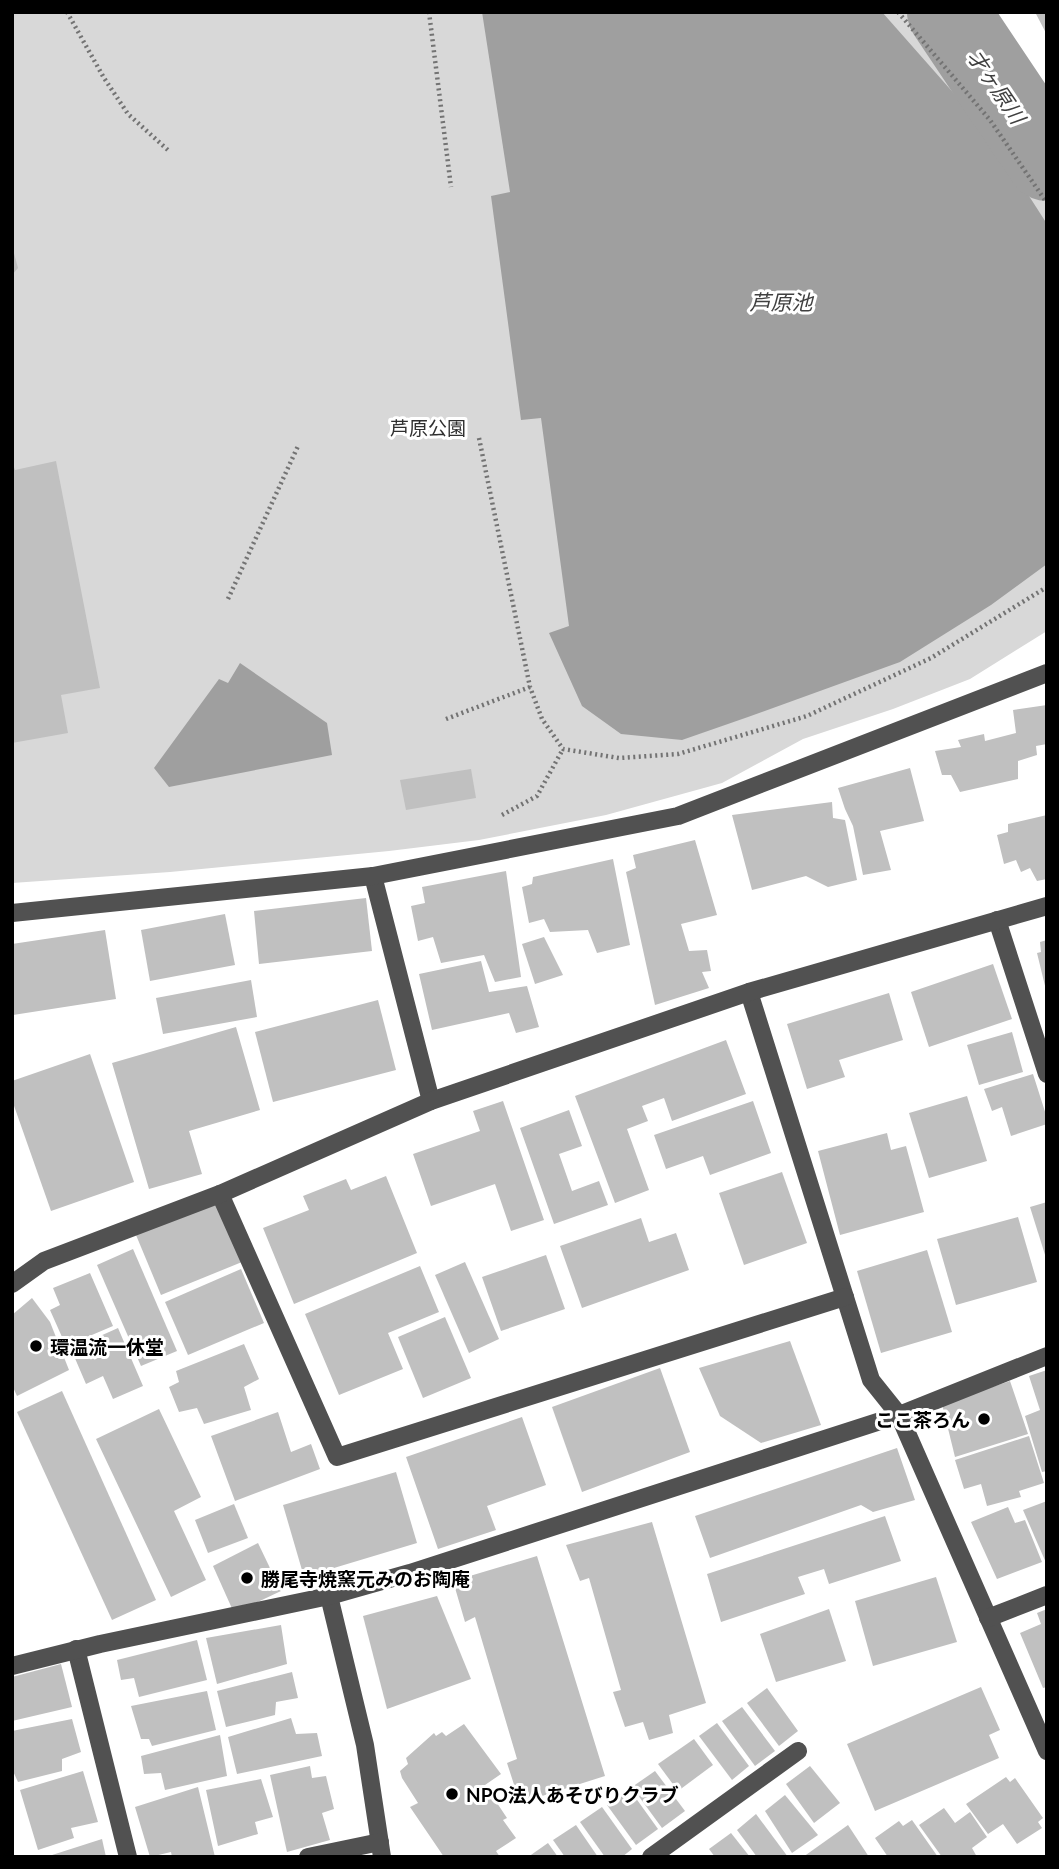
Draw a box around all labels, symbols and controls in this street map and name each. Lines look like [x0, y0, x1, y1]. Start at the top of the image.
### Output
water label: 才ヶ原川 [963, 44, 1032, 129]
water label: 芦原池 [750, 289, 814, 314]
park label: 芦原公園 [390, 416, 466, 439]
place label: 環温流一休堂 [50, 1335, 164, 1358]
marker: 環温流一休堂 [28, 1338, 44, 1354]
place label: ここ茶ろん [875, 1408, 970, 1431]
marker: ここ茶ろん [976, 1411, 992, 1427]
place label: 勝尾寺焼窯元みのお陶庵 [261, 1567, 470, 1590]
marker: 勝尾寺焼窯元みのお陶庵 [239, 1570, 255, 1586]
place label: NPO法人あそびりクラブ [466, 1783, 679, 1806]
marker: NPO法人あそびりクラブ [444, 1786, 460, 1802]

